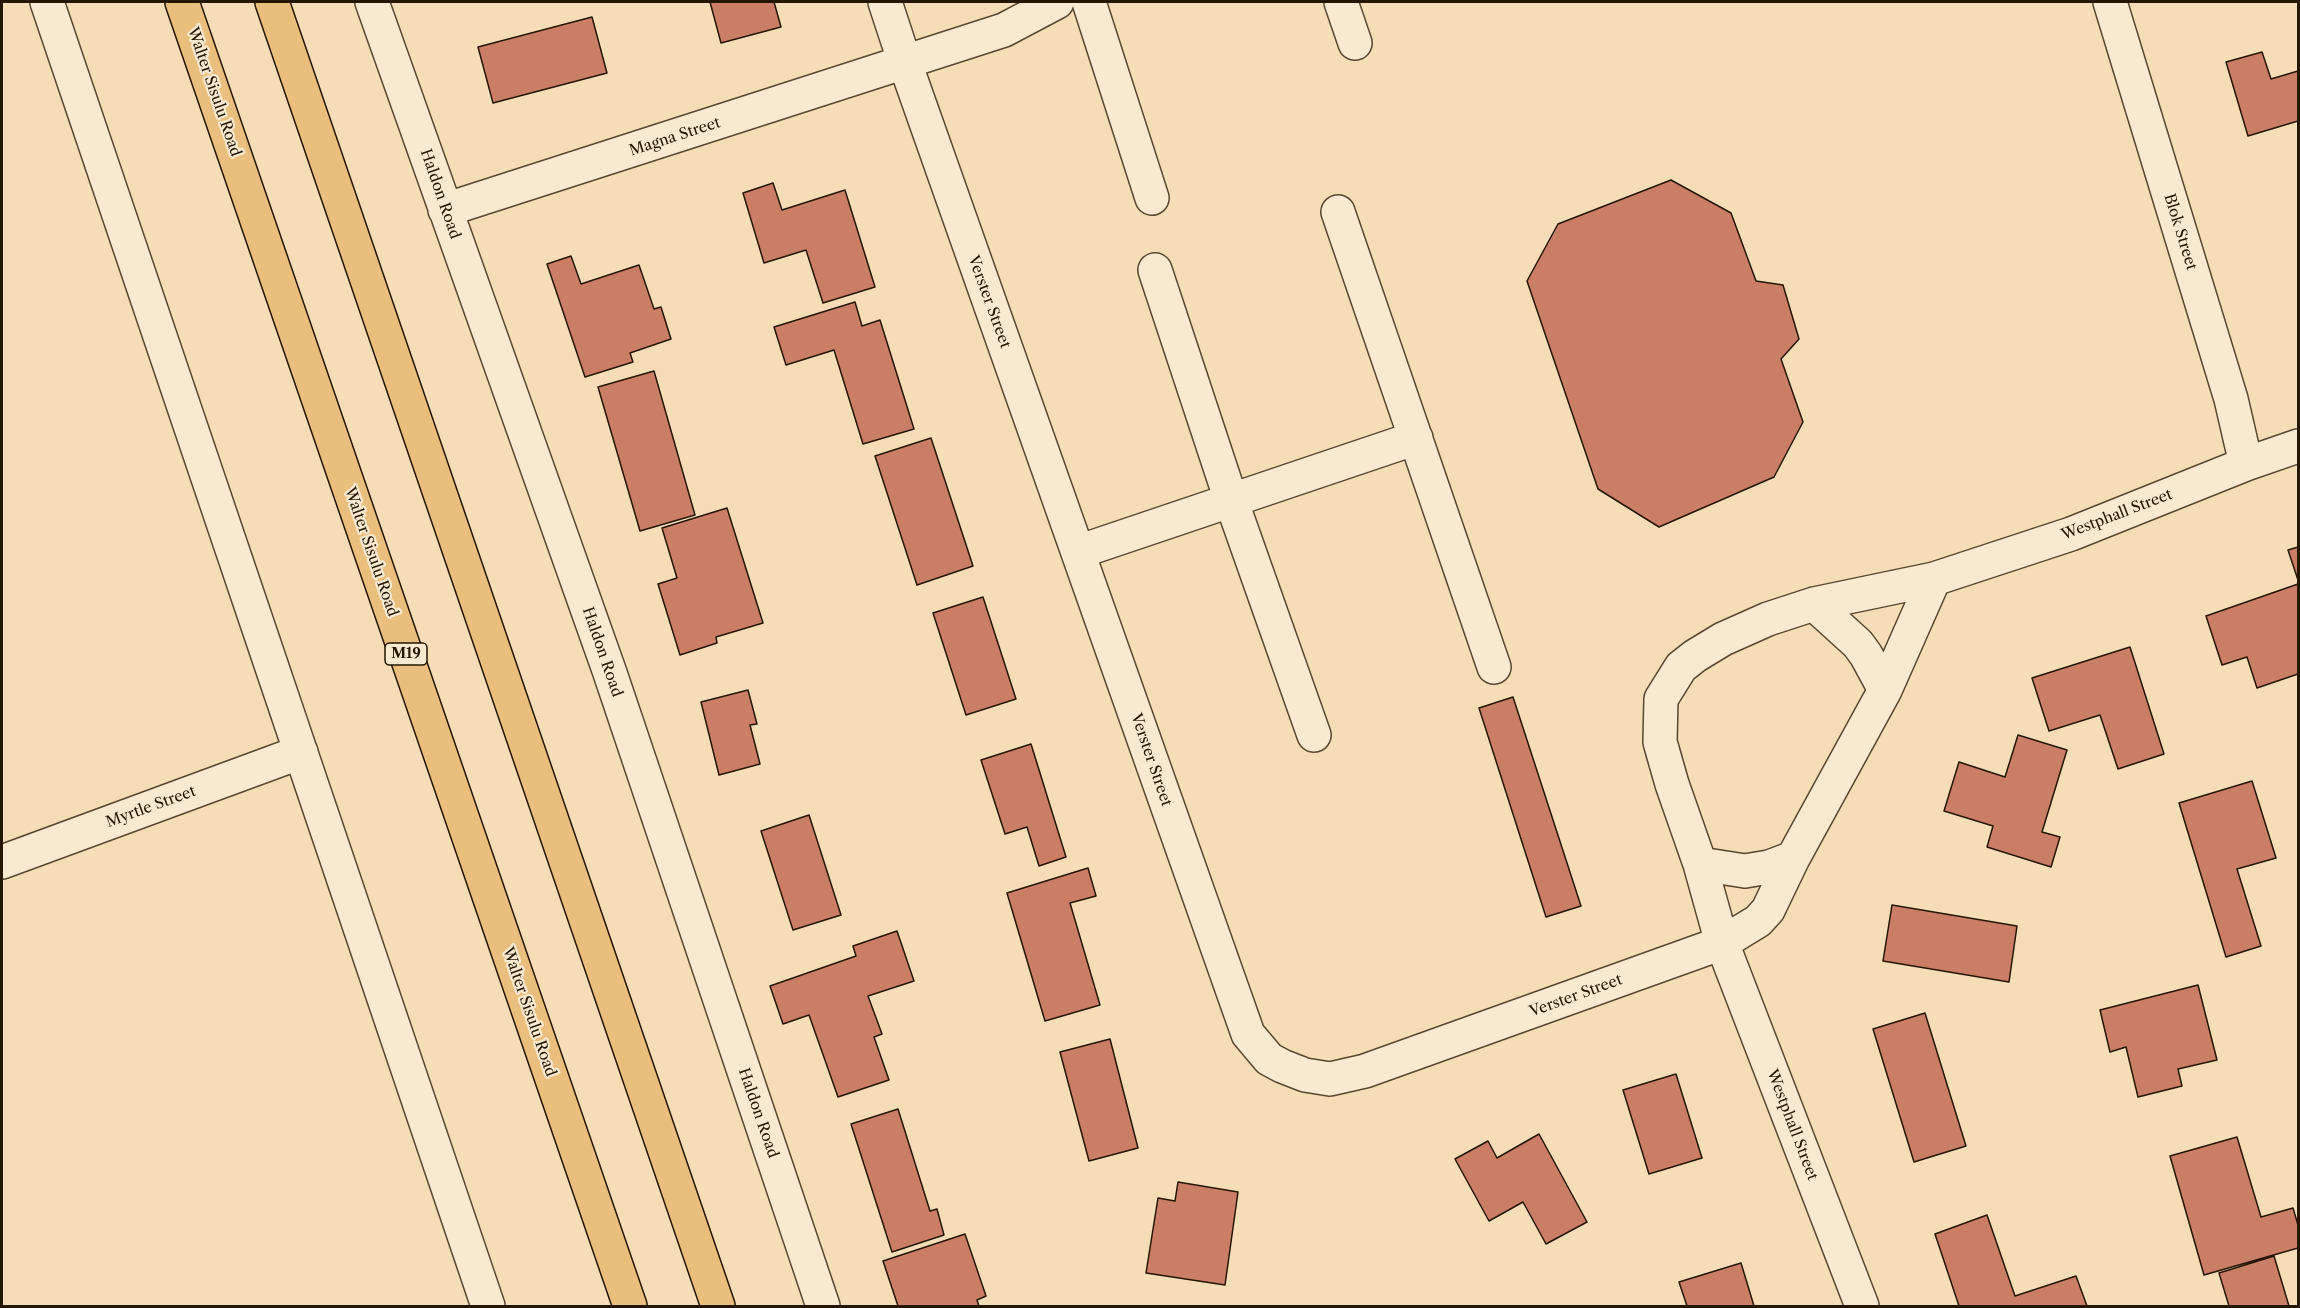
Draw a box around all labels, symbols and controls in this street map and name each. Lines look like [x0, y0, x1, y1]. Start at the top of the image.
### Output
street label: Walter Sisulu Road [183, 25, 245, 159]
street label: Magna Street [627, 114, 723, 160]
street label: Haldon Road [416, 147, 464, 241]
street label: Blok Street [2160, 191, 2200, 273]
street label: Verster Street [964, 253, 1014, 351]
street label: Walter Sisulu Road [340, 485, 402, 619]
street label: Westphall Street [2059, 486, 2175, 544]
street label: Haldon Road [578, 605, 626, 699]
road number: M19 [385, 643, 427, 665]
street label: Verster Street [1127, 711, 1175, 809]
street label: Myrtle Street [104, 782, 198, 832]
street label: Walter Sisulu Road [498, 945, 560, 1079]
street label: Verster Street [1527, 971, 1625, 1021]
street label: Haldon Road [734, 1066, 782, 1160]
street label: Westphall Street [1763, 1067, 1821, 1183]

